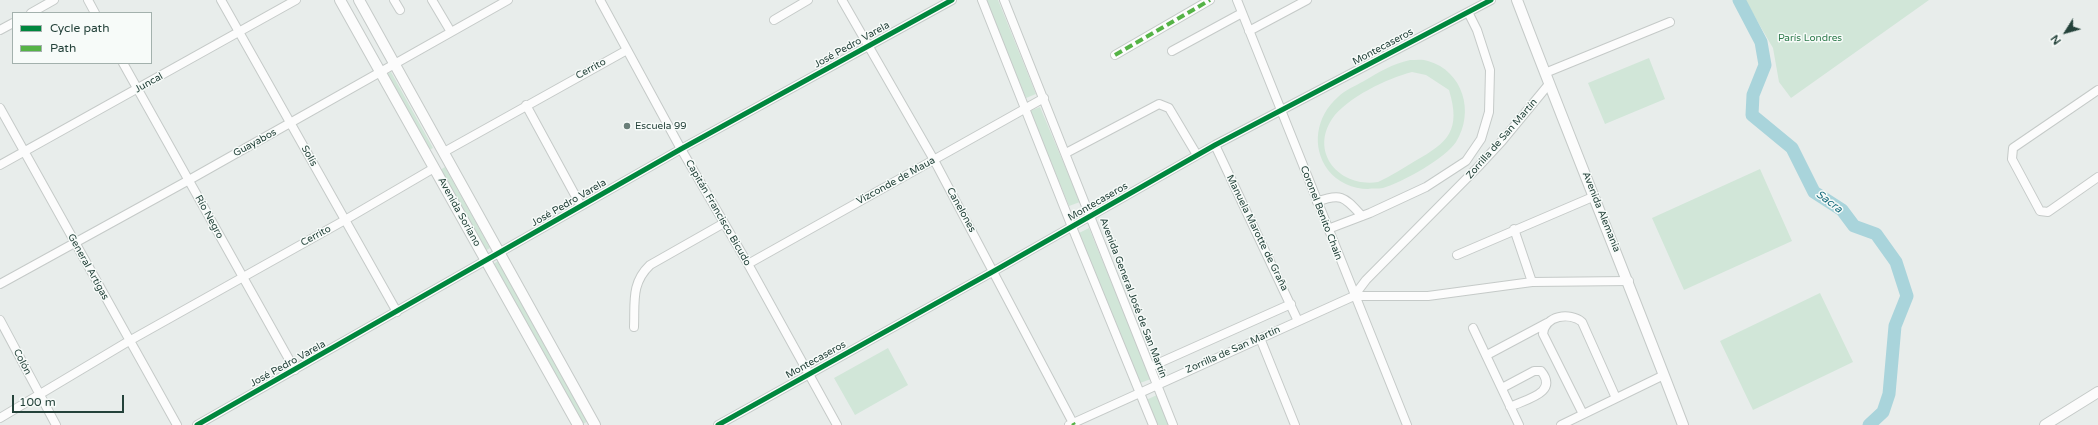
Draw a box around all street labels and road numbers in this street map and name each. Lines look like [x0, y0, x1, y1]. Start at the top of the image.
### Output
street label: José Pedro Varela [812, 19, 892, 71]
street label: Montecaseros [1351, 26, 1415, 68]
street label: Cerrito [574, 56, 608, 82]
street label: Juncal [133, 70, 165, 96]
street label: Zorrilla de San Martín [1464, 96, 1540, 182]
street label: Guayabos [231, 126, 279, 160]
street label: Solís [298, 143, 320, 169]
street label: Vizconde de Maua [855, 154, 937, 208]
street label: Capitán Francisco Bicudo [683, 158, 753, 268]
street label: Coronel Benito Chain [1297, 164, 1345, 262]
street label: Avenida Alemania [1579, 170, 1623, 254]
street label: Manuela Marotte de Graña [1224, 173, 1290, 293]
street label: Avenida Soriano [435, 175, 483, 249]
street label: José Pedro Varela [530, 177, 608, 229]
street label: Montecaseros [1066, 180, 1130, 224]
street label: Canelones [944, 185, 978, 235]
street label: Río Negro [192, 193, 226, 241]
street label: Avenida General José de San Martín [1097, 216, 1169, 380]
street label: Cerrito [299, 223, 333, 249]
street label: General Artigas [65, 232, 111, 302]
street label: Zorrilla de San Martín [1184, 324, 1282, 376]
street label: José Pedro Varela [248, 338, 328, 390]
street label: Montecaseros [784, 339, 848, 381]
street label: Colón [10, 347, 34, 377]

